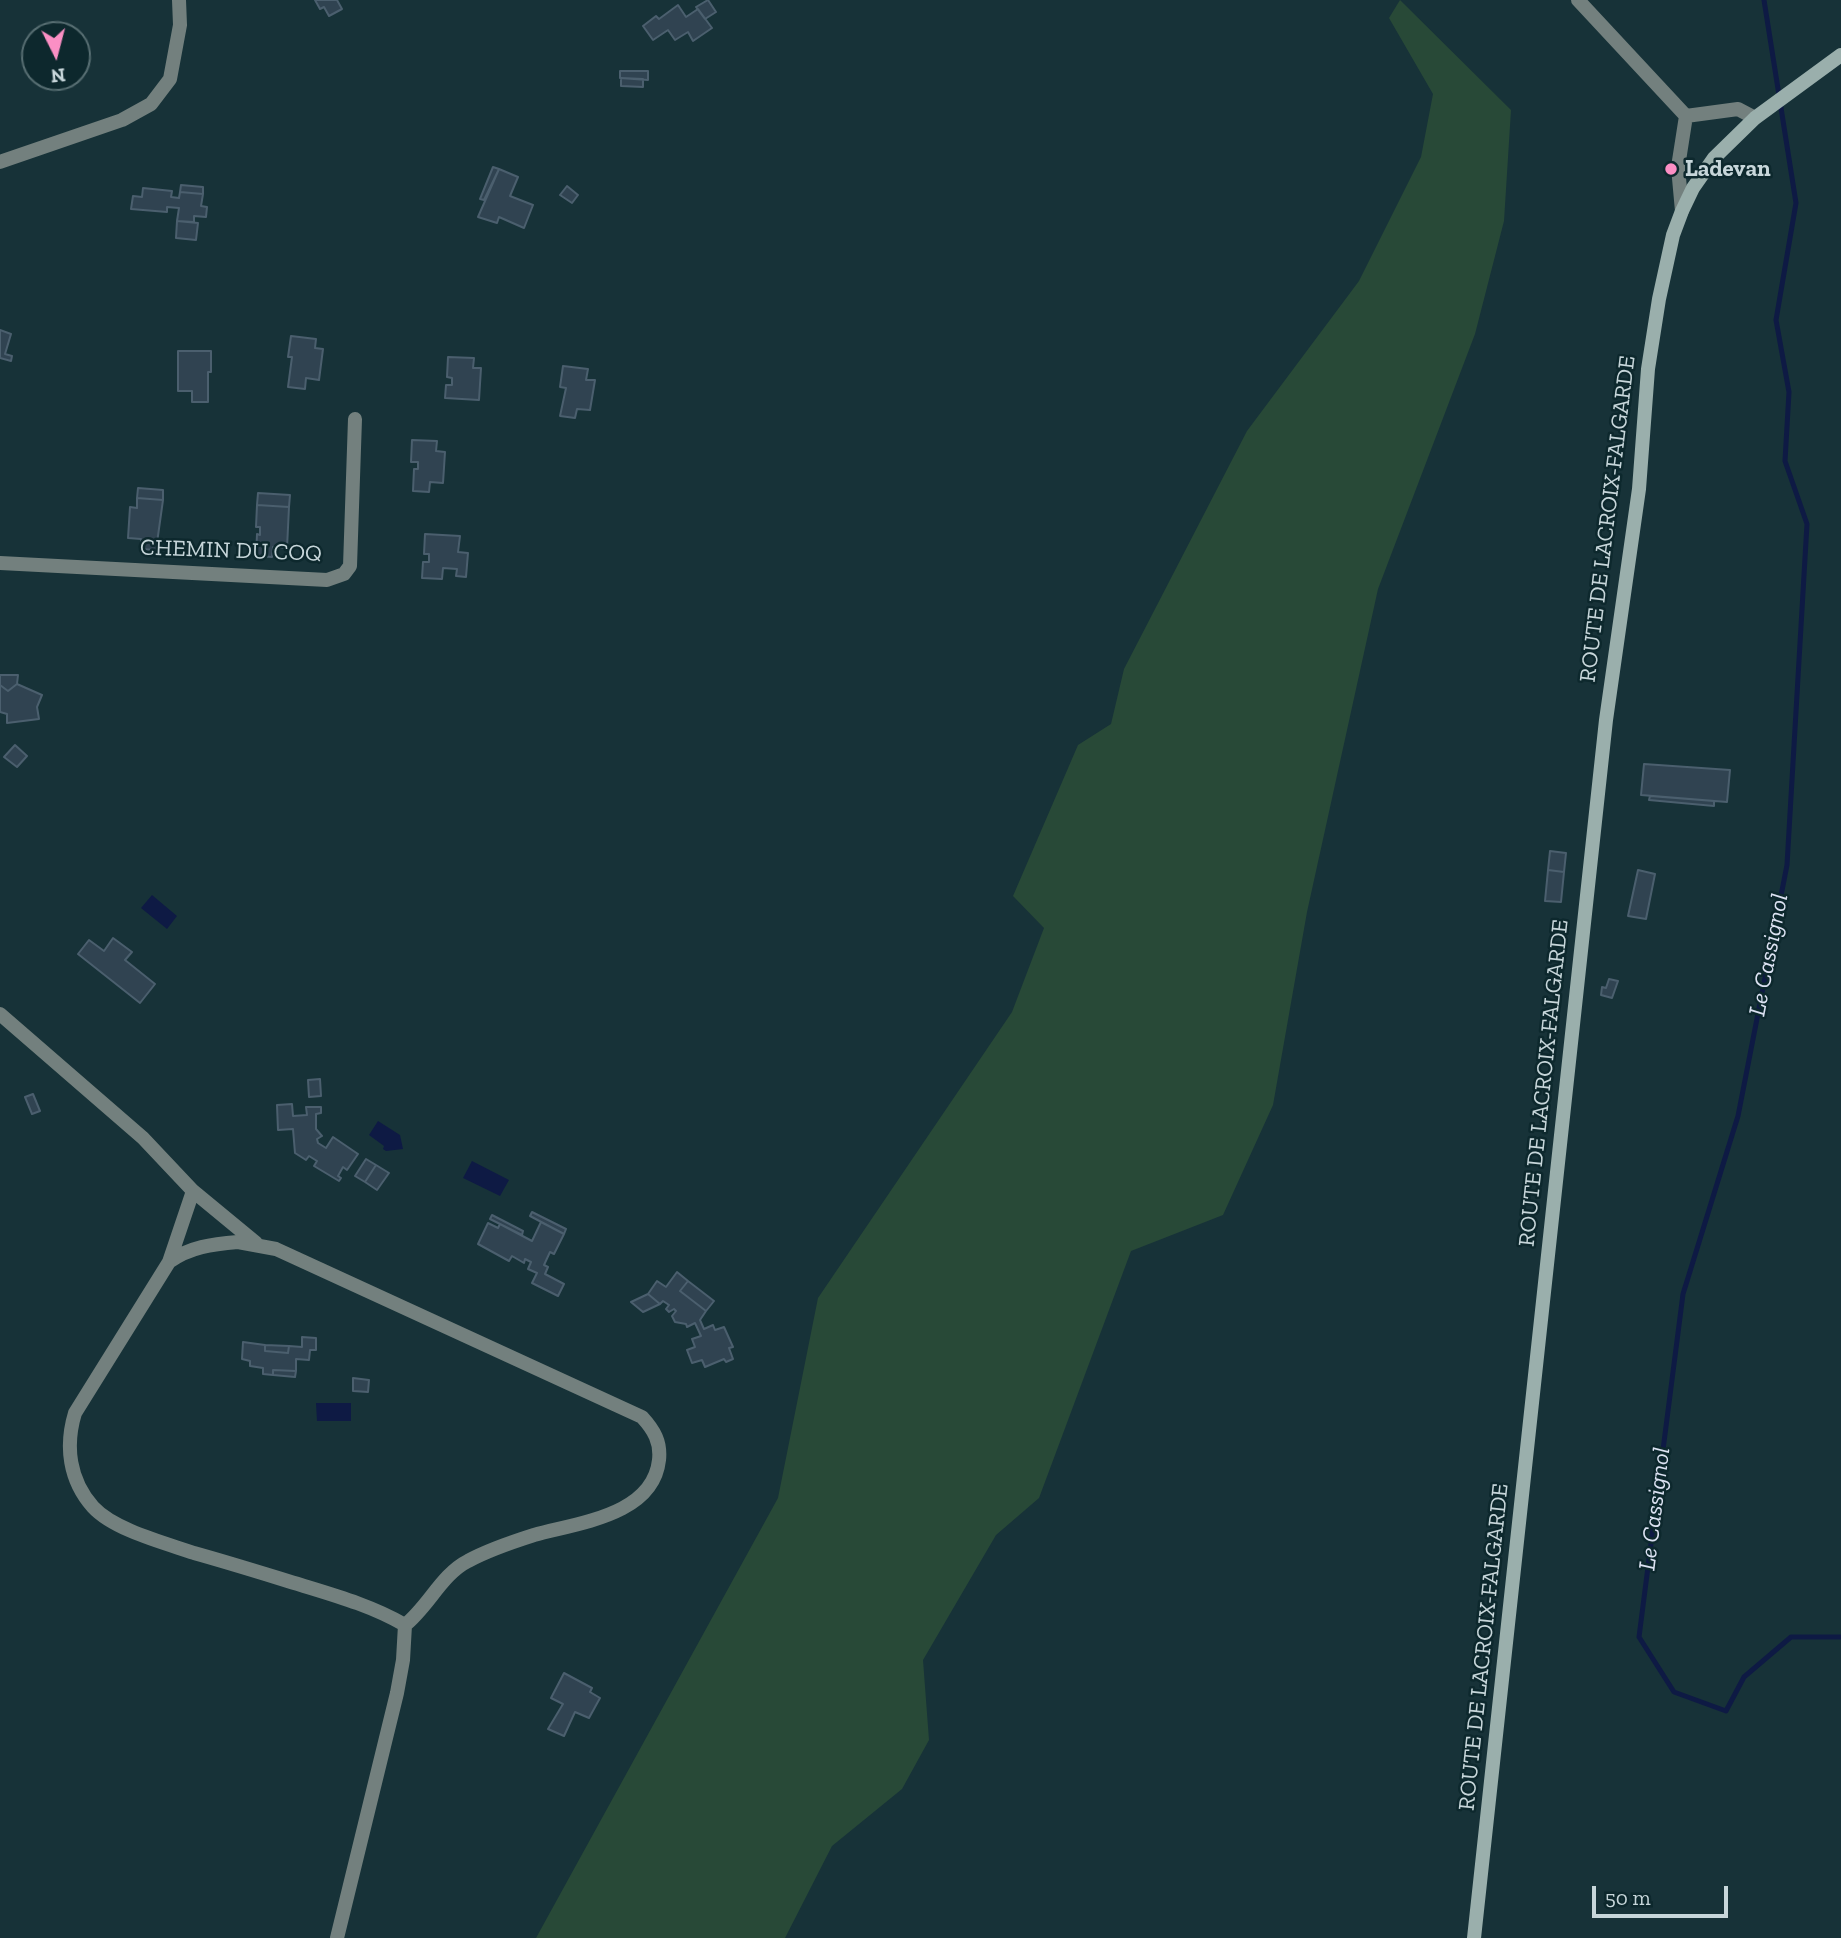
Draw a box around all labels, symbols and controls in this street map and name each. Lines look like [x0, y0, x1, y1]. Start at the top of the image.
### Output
north arrow [21, 21, 91, 91]
text: N [50, 63, 66, 88]
place label: Ladevan [1685, 155, 1771, 183]
marker: Ladevan [1663, 161, 1679, 177]
street label: ROUTE DE LACROIX-FALGARDE [1574, 354, 1642, 684]
street label: CHEMIN DU COQ [140, 534, 322, 568]
water label: Le Cassignol [1743, 891, 1795, 1019]
street label: ROUTE DE LACROIX-FALGARDE [1513, 918, 1575, 1248]
water label: Le Cassignol [1633, 1446, 1677, 1572]
street label: ROUTE DE LACROIX-FALGARDE [1453, 1482, 1515, 1812]
scale bar [1596, 1871, 1732, 1915]
text: 50 m [1605, 1885, 1651, 1910]

